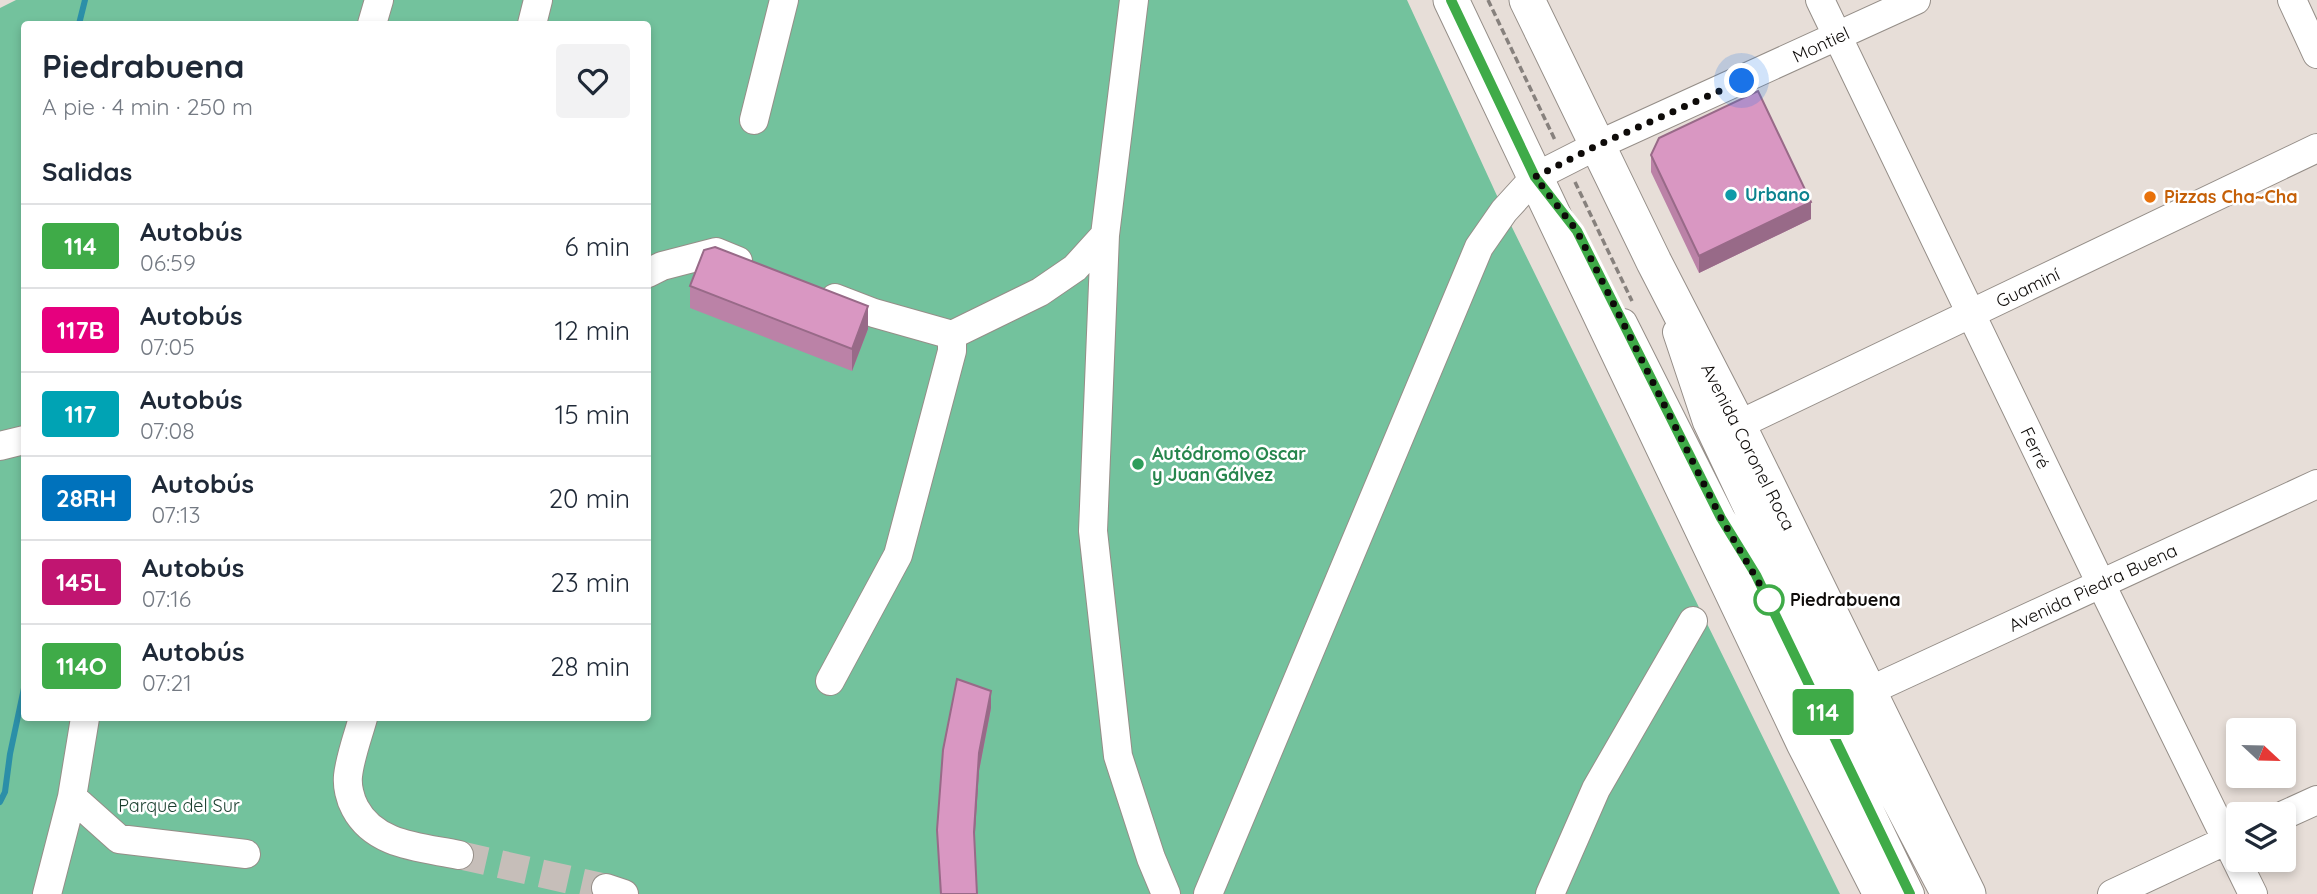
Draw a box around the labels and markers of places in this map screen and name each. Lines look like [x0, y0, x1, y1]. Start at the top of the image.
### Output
place label: Urbano [1745, 183, 1810, 206]
place label: Pizzas Cha~Cha [2164, 185, 2298, 208]
marker: Urbano [1723, 187, 1739, 203]
marker: Pizzas Cha~Cha [2142, 189, 2158, 205]
place label: Autódromo Oscar y Juan Gálvez [1152, 442, 1306, 486]
marker: Autódromo Oscar y Juan Gálvez [1130, 456, 1146, 472]
marker: Piedrabuena [1754, 585, 1784, 615]
place label: Piedrabuena [1790, 588, 1900, 611]

